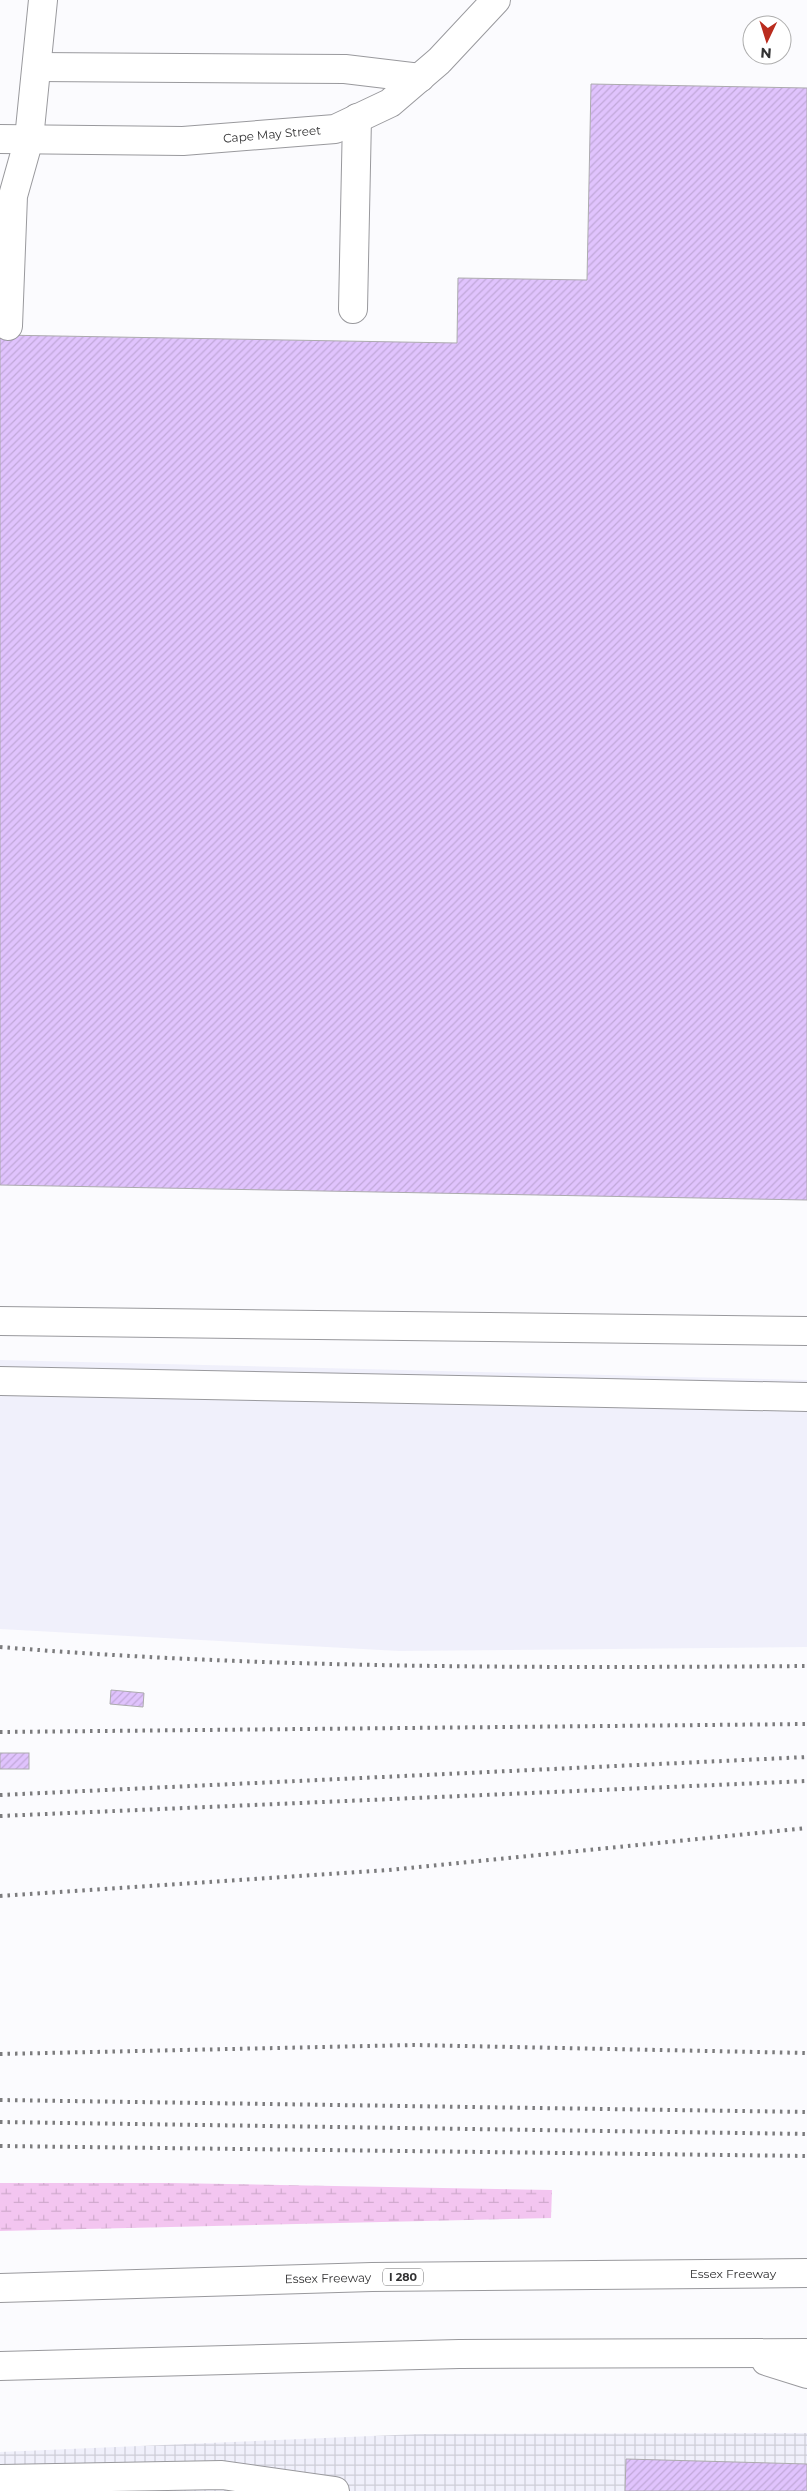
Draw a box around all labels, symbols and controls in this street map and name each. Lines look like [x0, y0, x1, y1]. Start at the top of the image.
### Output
north arrow [742, 15, 792, 65]
text: N [760, 44, 772, 62]
street label: Cape May Street [222, 122, 322, 146]
street label: Essex Freeway [690, 2266, 777, 2281]
road number: I 280 [383, 2268, 423, 2286]
street label: Essex Freeway [285, 2270, 372, 2286]

